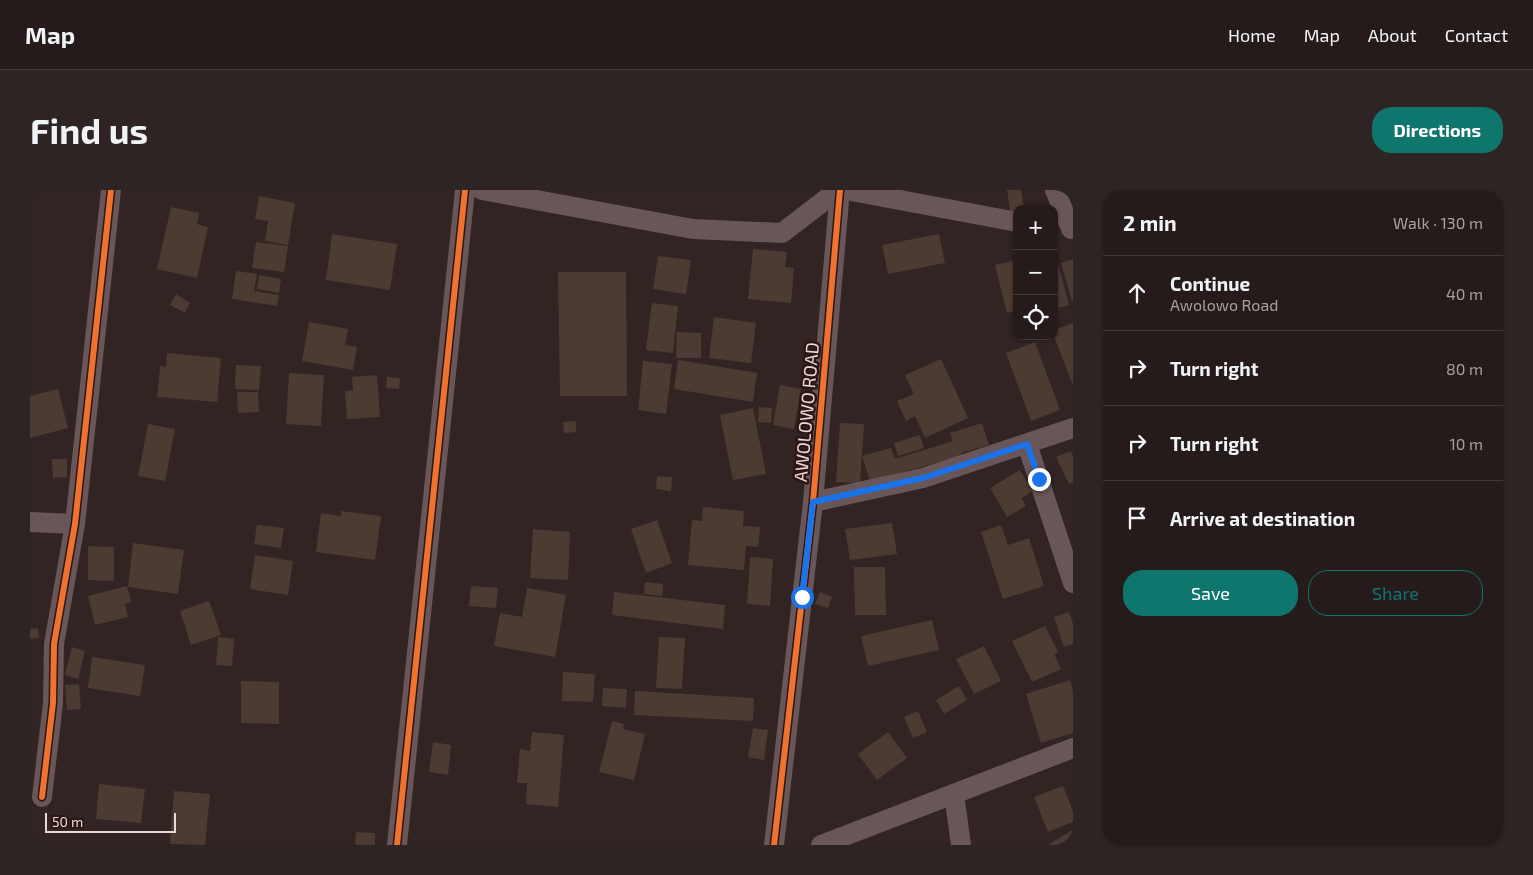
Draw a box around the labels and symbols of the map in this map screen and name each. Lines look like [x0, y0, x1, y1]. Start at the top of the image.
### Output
street label: AWOLOWO ROAD [789, 341, 823, 483]
route end [1028, 468, 1051, 491]
route start [791, 586, 814, 609]
scale bar [45, 810, 176, 833]

